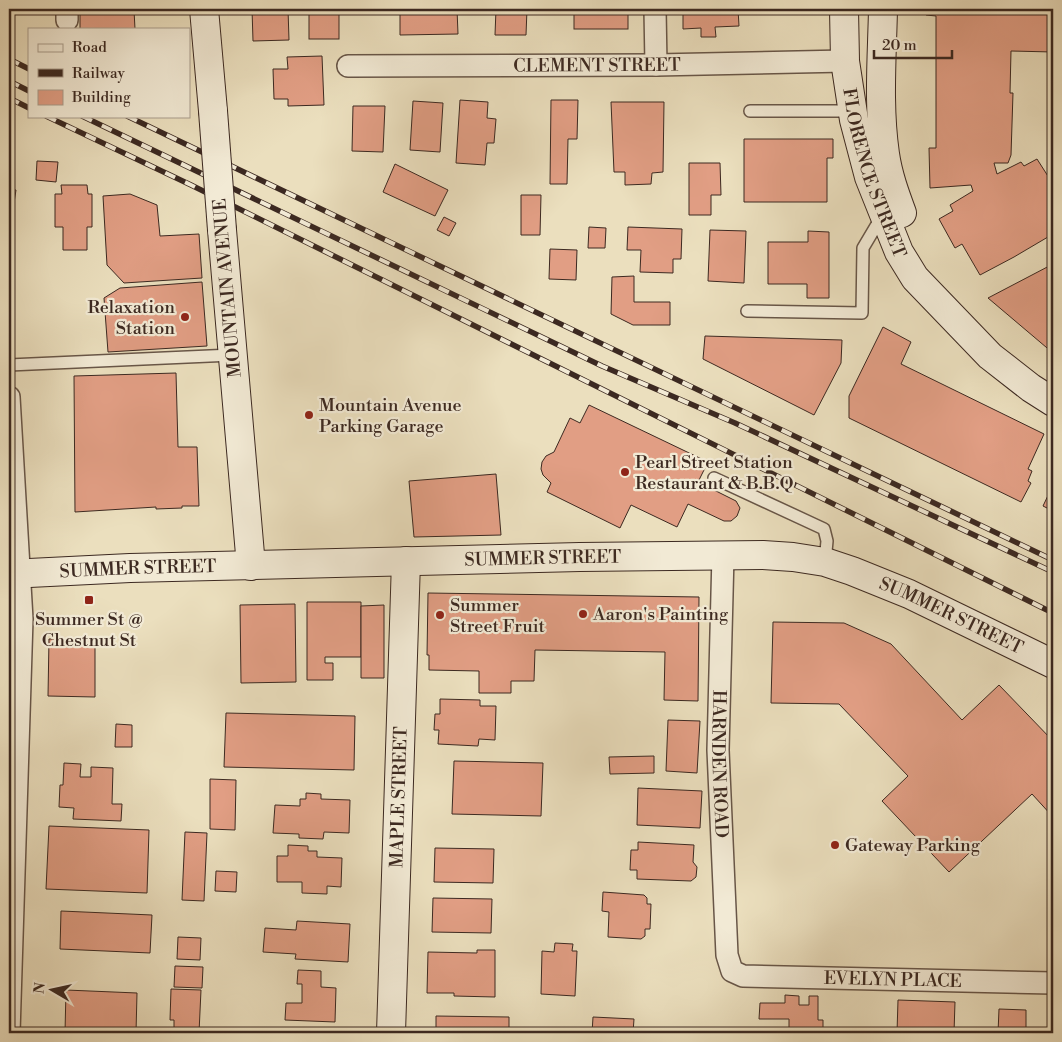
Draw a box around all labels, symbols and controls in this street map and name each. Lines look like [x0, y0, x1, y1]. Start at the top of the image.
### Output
legend [28, 28, 190, 118]
scale bar [874, 28, 952, 60]
text: 20 m [882, 36, 917, 55]
text: Road [72, 38, 107, 57]
street label: CLEMENT STREET [513, 53, 681, 77]
text: Railway [72, 64, 126, 83]
street label: FLORENCE STREET [837, 87, 911, 261]
text: Building [71, 88, 131, 107]
street label: MOUNTAIN AVENUE [208, 197, 247, 379]
place label: Relaxation Station [87, 296, 175, 340]
marker: Relaxation Station [179, 311, 191, 323]
place label: Mountain Avenue Parking Garage [319, 394, 462, 438]
marker: Mountain Avenue Parking Garage [303, 409, 315, 421]
place label: Pearl Street Station Restaurant & B.B.Q [635, 451, 794, 495]
marker: Pearl Street Station Restaurant & B.B.Q [619, 466, 631, 478]
street label: SUMMER STREET [464, 546, 622, 572]
street label: SUMMER STREET [59, 555, 217, 583]
street label: SUMMER STREET [876, 572, 1027, 660]
marker: Summer St @ Chestnut St [83, 594, 95, 606]
place label: Summer Street Fruit [450, 594, 545, 638]
place label: Aaron's Painting [592, 603, 729, 626]
place label: Summer St @ Chestnut St [35, 608, 143, 652]
marker: Aaron's Painting [577, 608, 589, 620]
marker: Summer Street Fruit [434, 609, 446, 621]
street label: HARNDEN ROAD [706, 690, 733, 838]
street label: MAPLE STREET [385, 726, 413, 868]
place label: Gateway Parking [845, 834, 981, 857]
marker: Gateway Parking [829, 839, 841, 851]
north arrow [28, 964, 78, 1014]
street label: EVELYN PLACE [824, 967, 962, 993]
text: N [30, 981, 50, 995]

